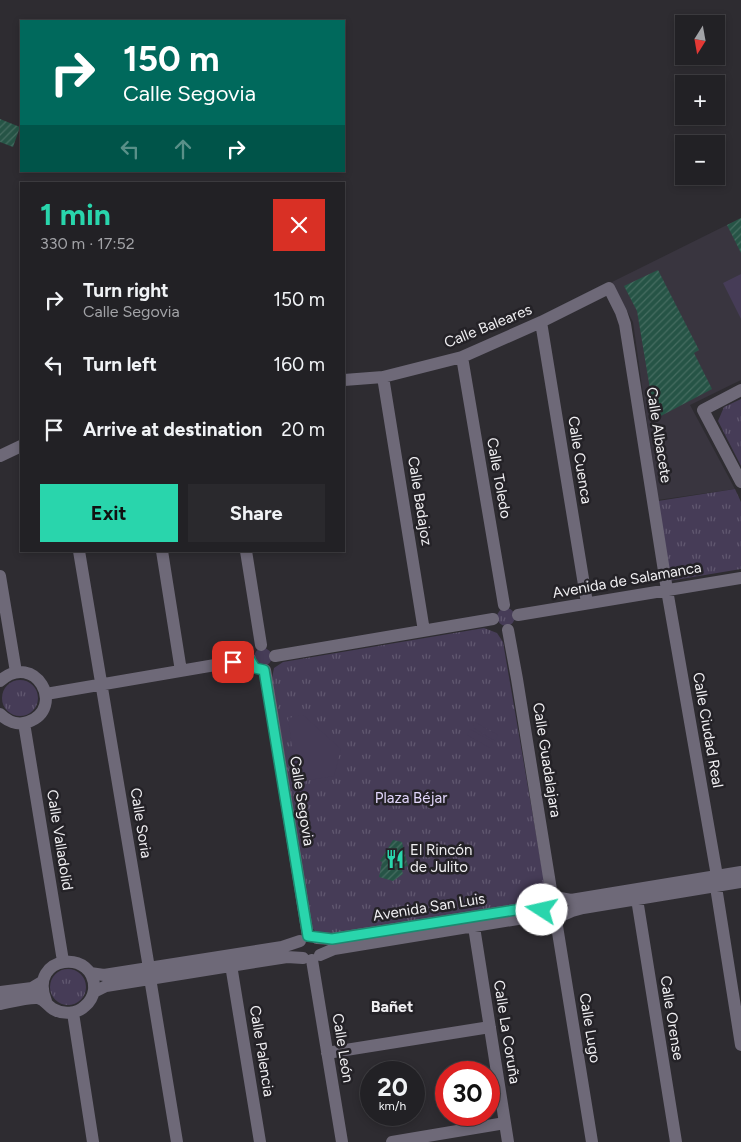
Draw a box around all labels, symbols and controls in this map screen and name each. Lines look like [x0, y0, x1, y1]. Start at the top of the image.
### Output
north arrow [675, 15, 725, 65]
map controls [675, 15, 725, 185]
text: 150 m [123, 38, 220, 80]
icon: right [40, 40, 105, 105]
button: + [675, 75, 725, 125]
text: Calle Segovia [123, 80, 256, 107]
icon: left [116, 135, 144, 163]
icon: ahead [169, 135, 197, 163]
icon: right [222, 135, 250, 163]
button: − [675, 135, 725, 185]
text: 1 min [40, 196, 111, 233]
button: close [273, 199, 325, 251]
text: 330 m · 17:52 [40, 234, 135, 253]
text: Turn right [83, 279, 169, 302]
icon: right [40, 286, 68, 314]
text: 150 m [273, 288, 325, 311]
street label: Calle Baleares [441, 300, 535, 352]
text: Calle Segovia [83, 302, 180, 321]
icon: left [40, 351, 68, 379]
text: Turn left [83, 353, 157, 376]
text: 160 m [273, 353, 325, 376]
street label: Calle Albacete [643, 386, 675, 484]
street label: Calle Cuenca [564, 415, 596, 505]
icon: arrive [40, 416, 68, 444]
text: Arrive at destination [83, 418, 262, 441]
text: 20 m [281, 418, 325, 441]
street label: Calle Toledo [483, 436, 515, 520]
street label: Calle Badajoz [404, 455, 436, 547]
button: Exit [40, 484, 178, 542]
button: Share [188, 484, 325, 542]
street label: Avenida de Salamanca [551, 558, 703, 602]
pin [212, 641, 254, 683]
icon: arrive [219, 648, 247, 676]
street label: Calle Ciudad Real [689, 671, 727, 789]
street label: Calle Guadalajara [529, 701, 565, 819]
street label: Calle Segovia [286, 755, 318, 847]
street label: Calle Soria [127, 786, 155, 860]
street label: Calle Valladolid [43, 788, 77, 892]
park label: Plaza Béjar [375, 789, 447, 807]
place label: El Rincón de Julito [410, 841, 472, 876]
restaurant icon: El Rincón de Julito [384, 848, 406, 870]
position arrow [515, 883, 567, 935]
street label: Avenida San Luis [372, 889, 486, 925]
street label: Calle Orense [656, 974, 688, 1062]
street label: Calle La Coruña [490, 979, 524, 1085]
street label: Calle Lugo [576, 992, 604, 1065]
district label: Bañet [371, 997, 413, 1016]
street label: Calle Palencia [246, 1004, 278, 1098]
street label: Calle León [329, 1012, 357, 1084]
speed limit sign: 30 [435, 1061, 500, 1126]
text: 20 [377, 1072, 408, 1102]
text: km/h [379, 1099, 406, 1113]

